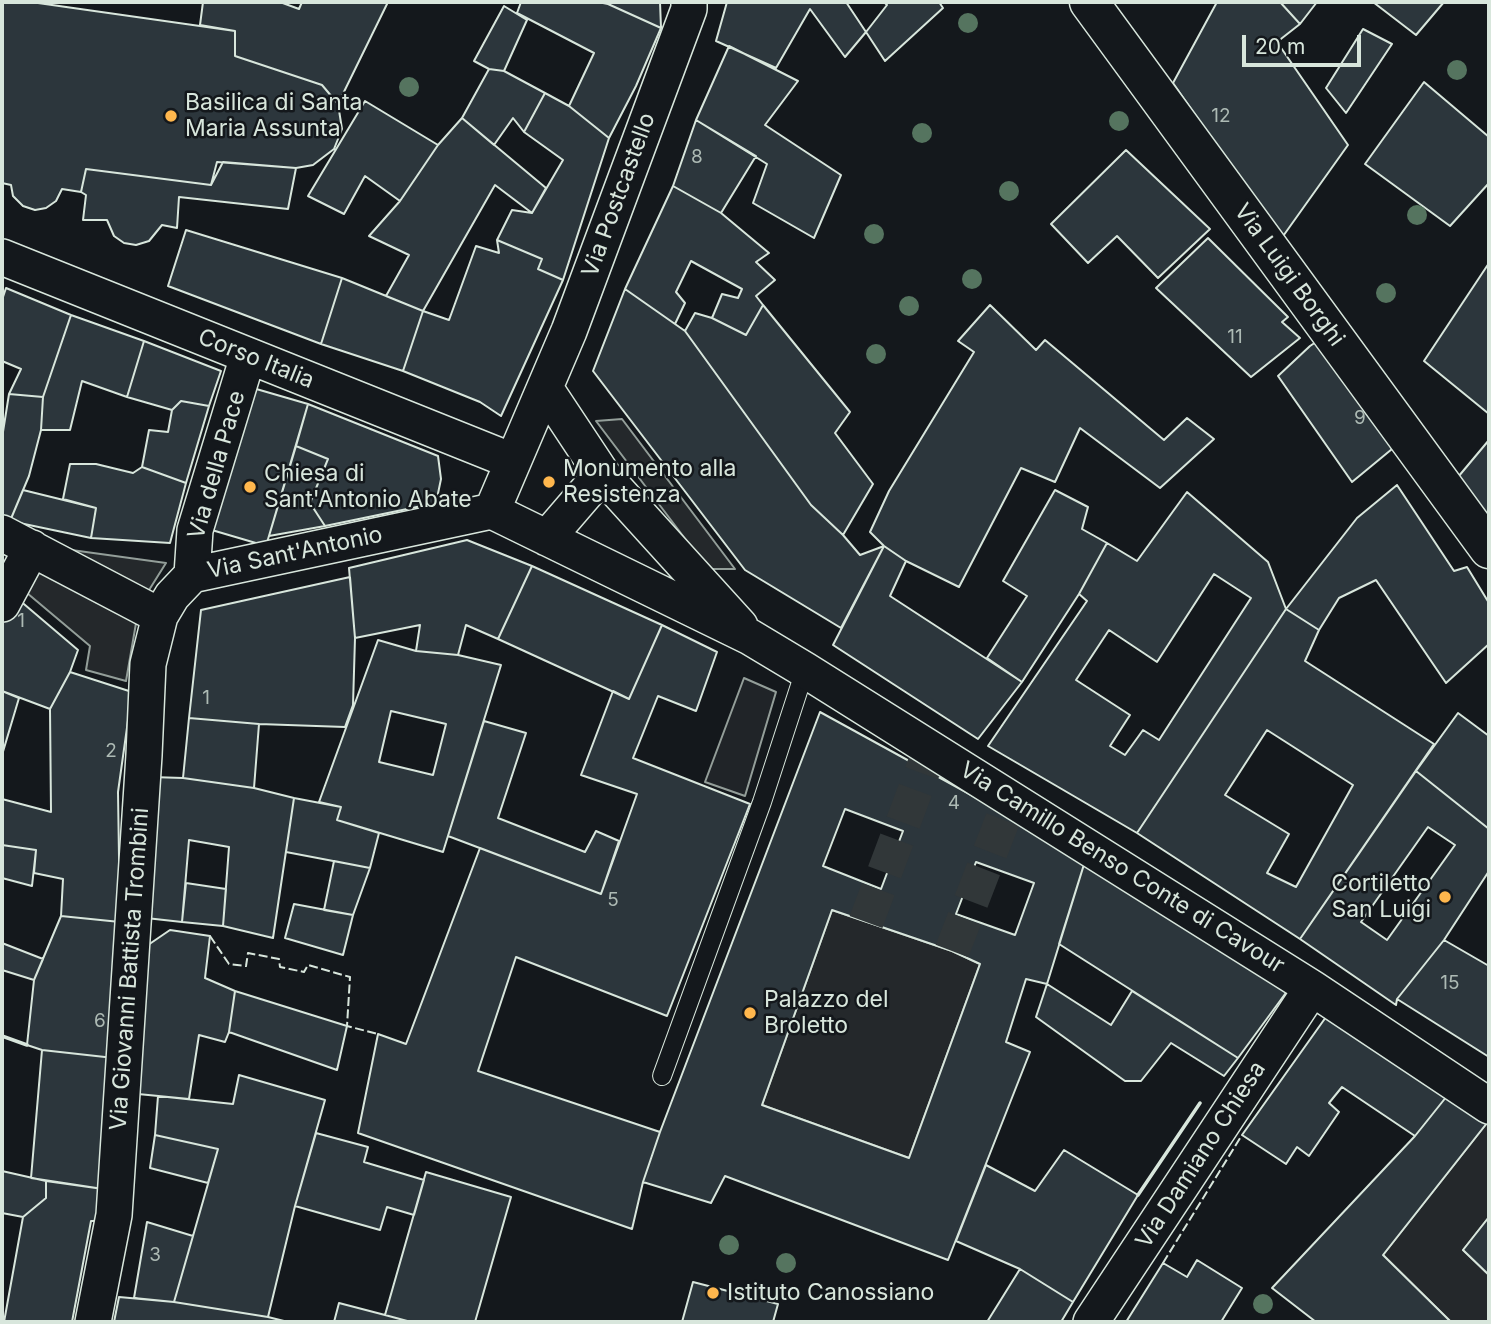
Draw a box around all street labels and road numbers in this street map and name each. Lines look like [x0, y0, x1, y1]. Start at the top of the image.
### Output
street label: Via Postcastello [577, 109, 661, 281]
street label: Via Luigi Borghi [1228, 198, 1350, 352]
street label: Corso Italia [194, 323, 318, 395]
street label: Via della Pace [183, 388, 251, 542]
street label: Via Sant'Antonio [205, 521, 385, 585]
street label: Via Camillo Benso Conte di Cavour [955, 756, 1289, 980]
street label: Via Giovanni Battista Trombini [105, 807, 155, 1131]
street label: Via Damiano Chiesa [1130, 1056, 1272, 1254]

